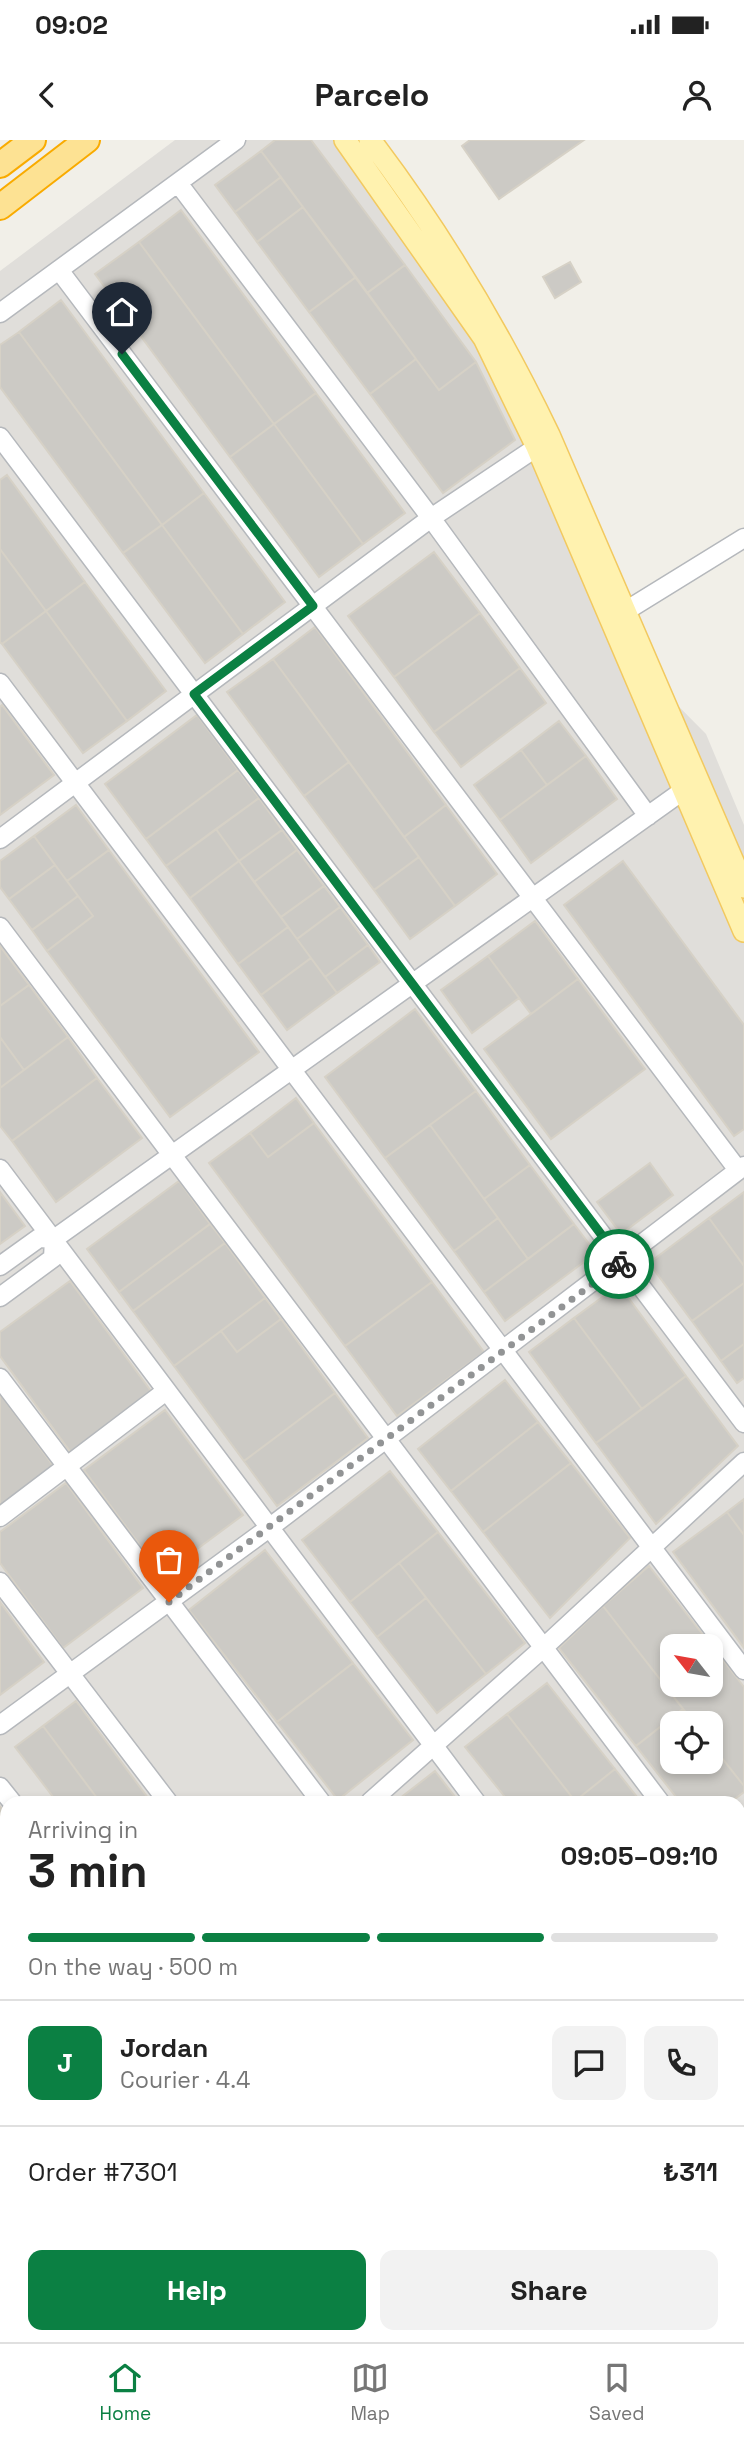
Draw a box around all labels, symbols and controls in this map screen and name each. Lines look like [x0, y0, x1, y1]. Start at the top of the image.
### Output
text: 09:02 [35, 8, 108, 42]
text: Parcelo [315, 75, 429, 115]
icon: back [28, 76, 66, 114]
icon: person [678, 76, 716, 114]
pin [92, 282, 152, 354]
icon: home [103, 293, 141, 331]
courier [584, 1229, 654, 1299]
icon: bike [600, 1245, 638, 1283]
pin [139, 1530, 199, 1602]
icon: bag [150, 1541, 188, 1579]
north arrow [660, 1634, 723, 1698]
map controls [660, 1634, 723, 1774]
button: locate [660, 1711, 723, 1774]
text: Arriving in [28, 1815, 138, 1845]
text: 09:05–09:10 [560, 1839, 718, 1873]
text: 3 min [28, 1842, 148, 1900]
text: On the way · 500 m [28, 1952, 238, 1982]
button: chat [552, 2026, 626, 2100]
button: phone [644, 2026, 718, 2100]
text: Jordan [120, 2031, 208, 2065]
text: J [57, 2046, 73, 2080]
text: Courier · 4.4 [120, 2065, 250, 2095]
text: Order #7301 [28, 2155, 178, 2189]
text: ₺311 [663, 2155, 718, 2189]
button: Help [28, 2250, 366, 2330]
button: Share [380, 2250, 718, 2330]
tab: Home [100, 2359, 151, 2426]
tab: Map [350, 2359, 390, 2426]
tab: Saved [589, 2359, 644, 2426]

